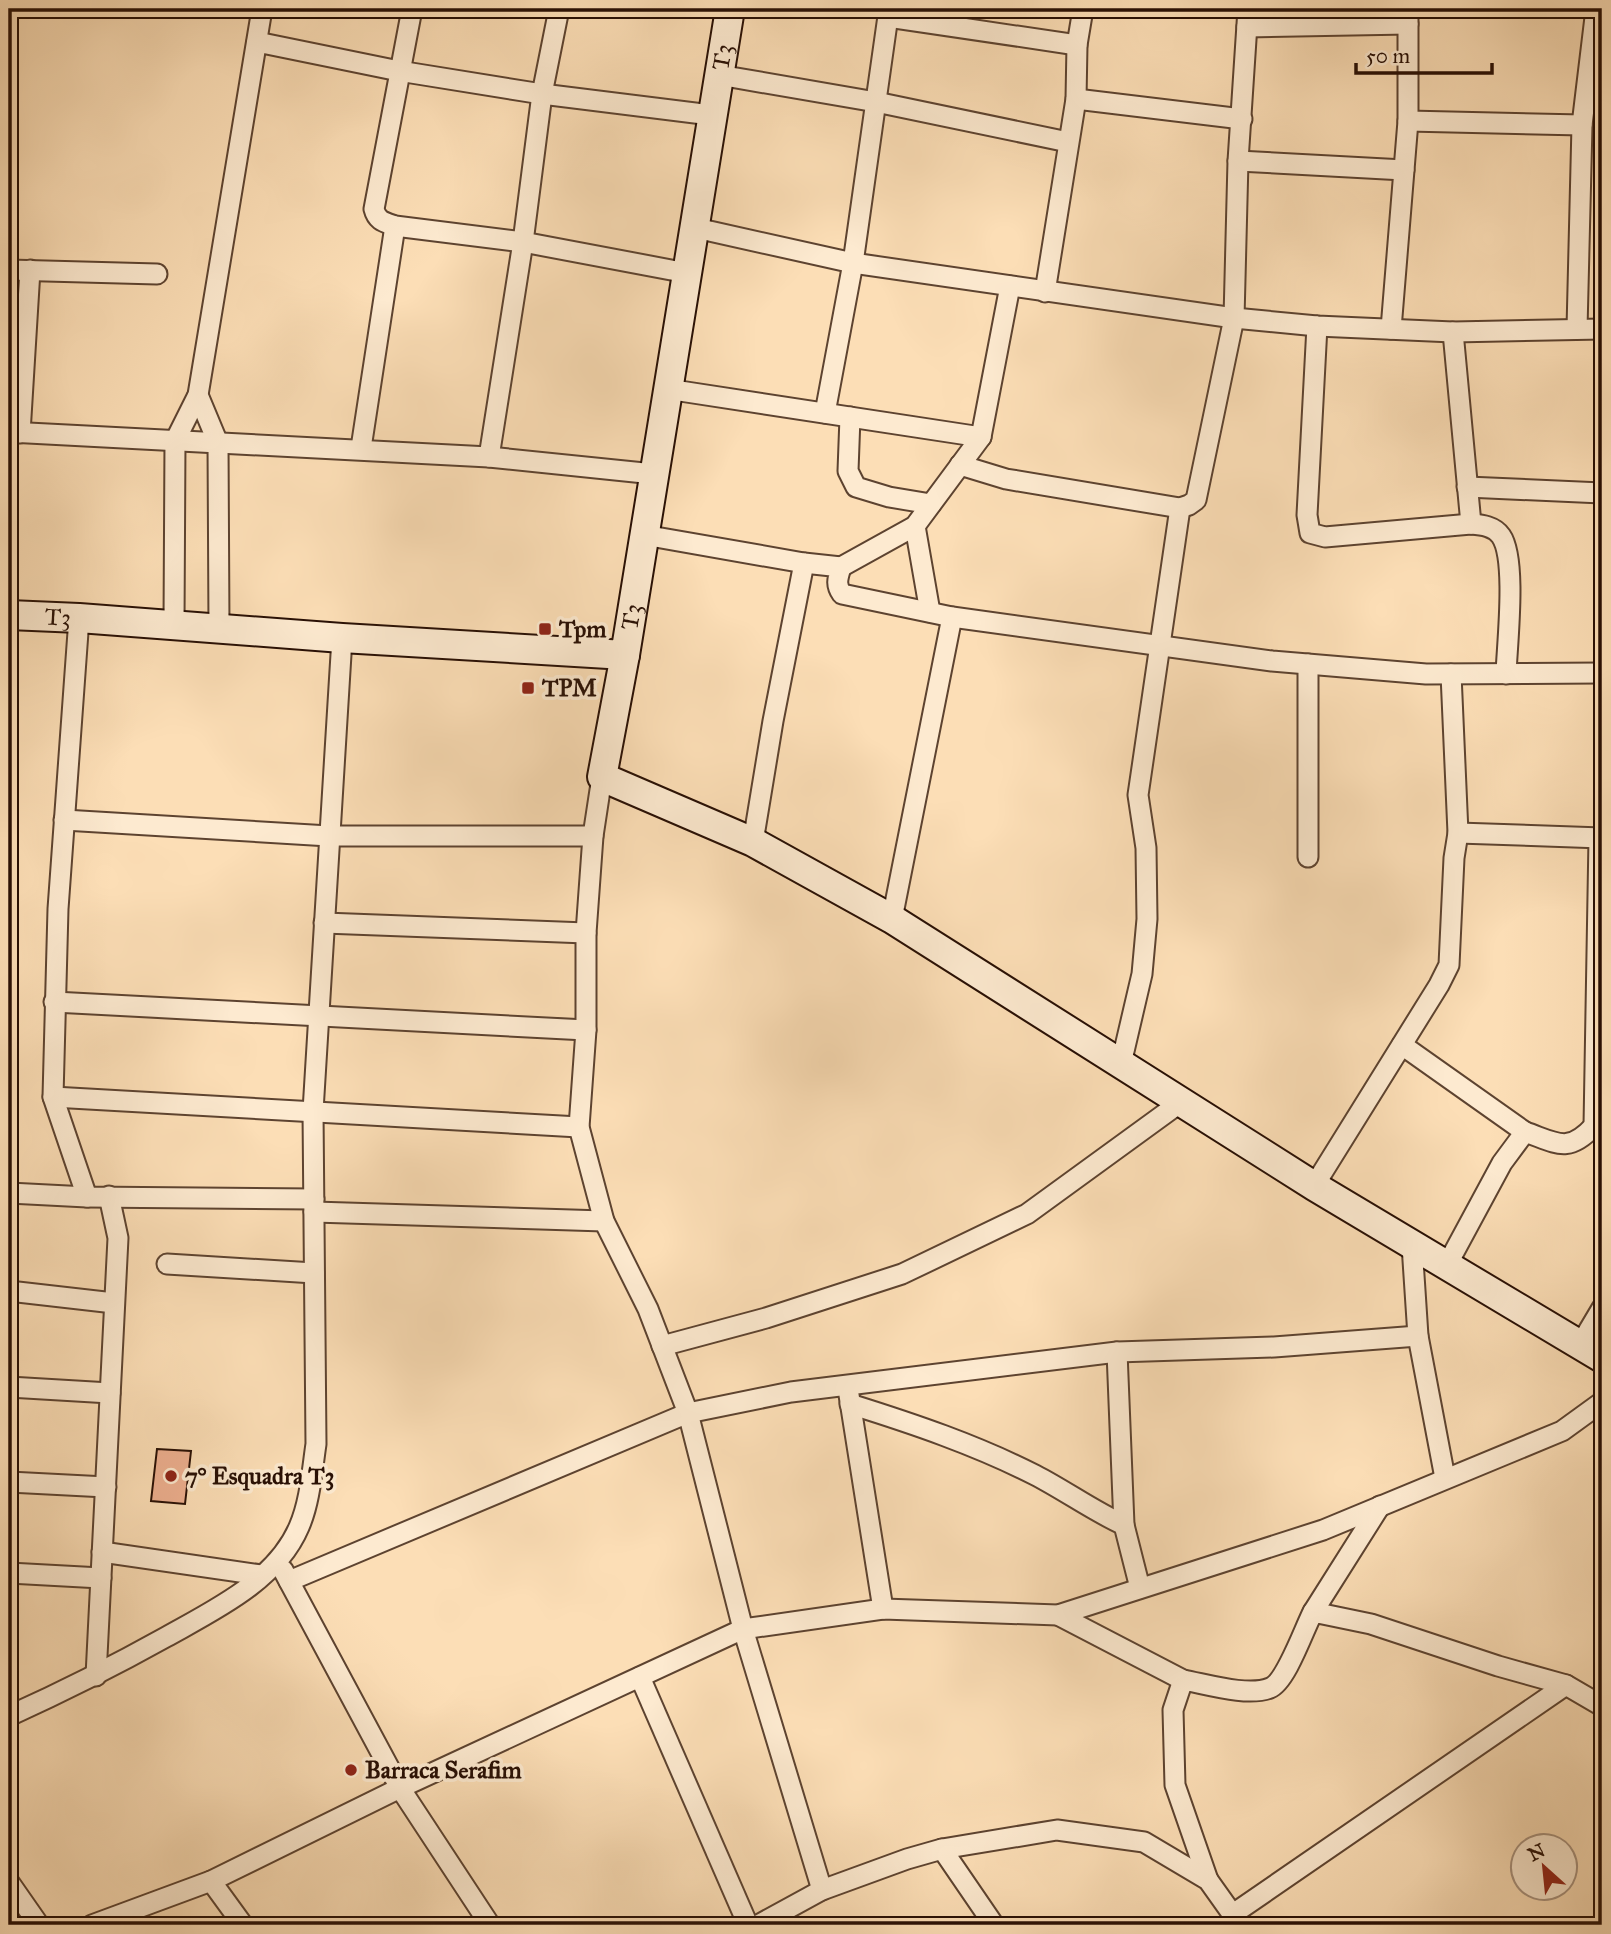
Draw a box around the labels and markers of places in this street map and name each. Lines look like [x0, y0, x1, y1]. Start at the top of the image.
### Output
place label: Tpm [558, 614, 607, 644]
marker: Tpm [537, 621, 553, 637]
place label: TPM [541, 673, 597, 703]
marker: TPM [520, 680, 536, 696]
place label: 7° Esquadra T3 [185, 1461, 334, 1491]
marker: 7° Esquadra T3 [163, 1468, 179, 1484]
place label: Barraca Serafim [365, 1755, 522, 1785]
marker: Barraca Serafim [343, 1762, 359, 1778]

